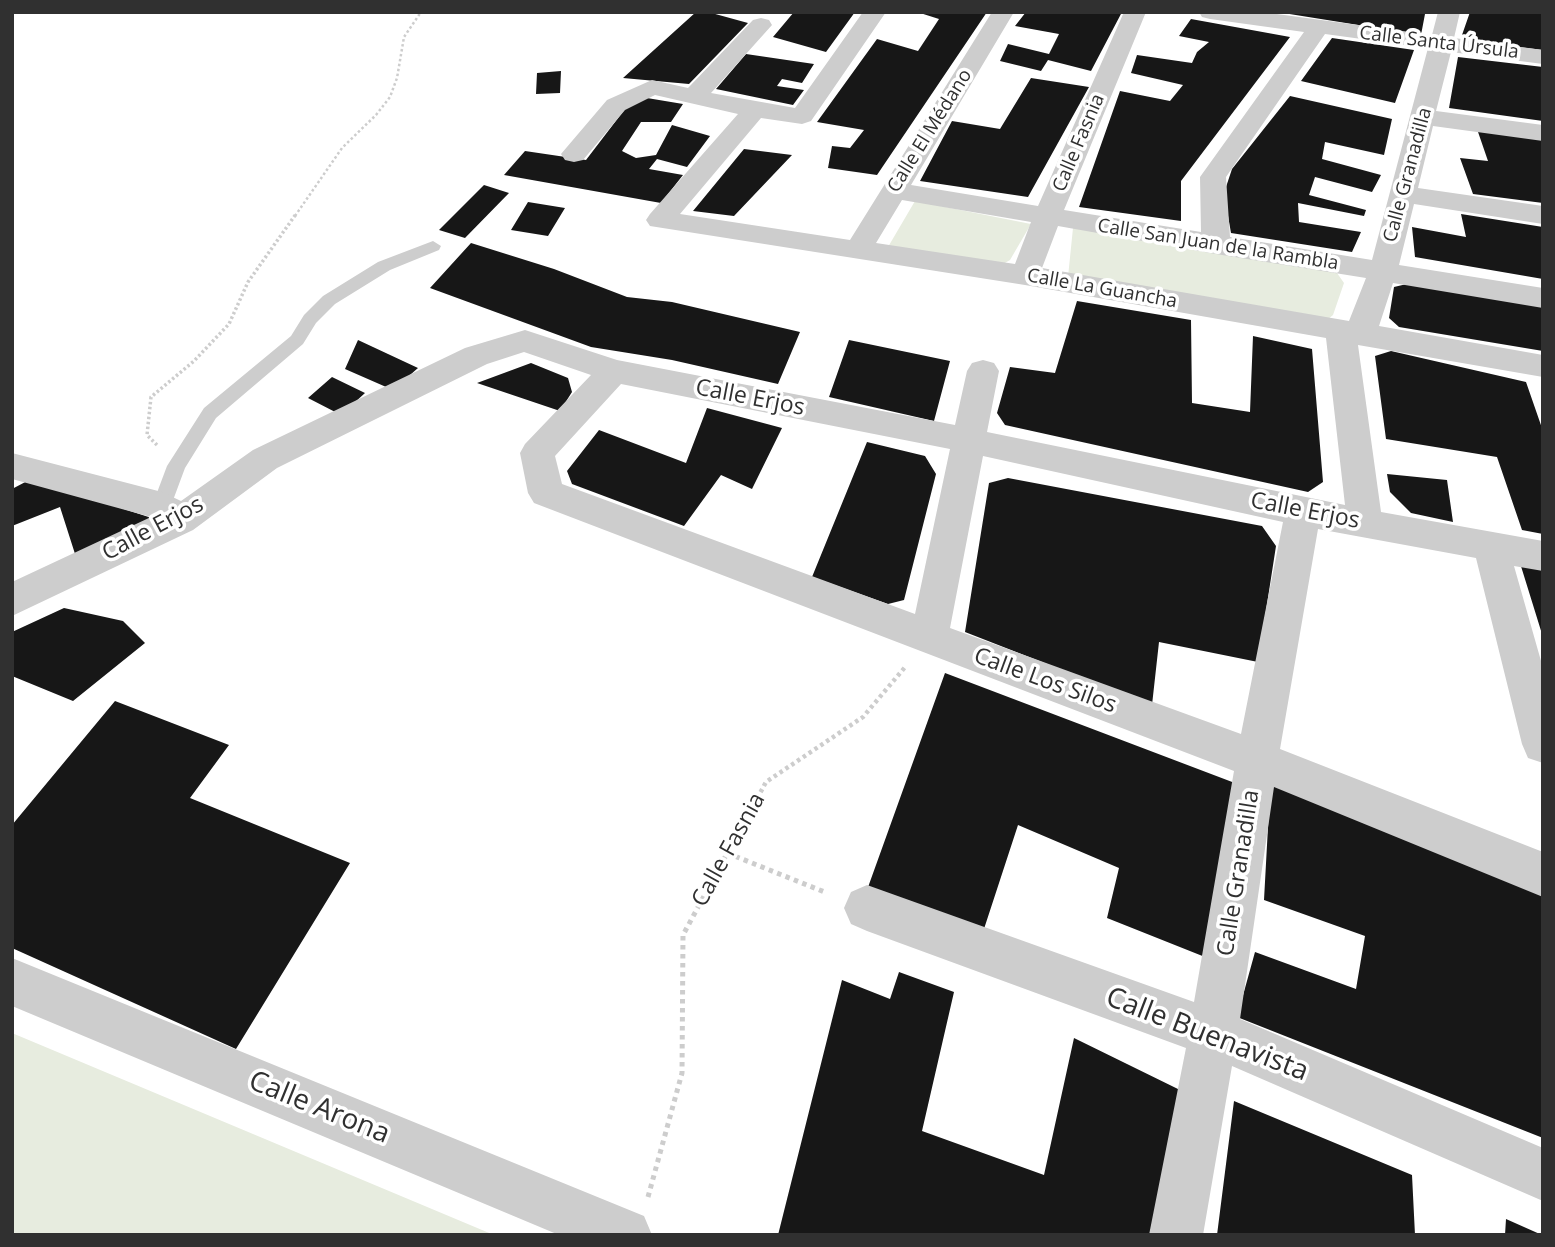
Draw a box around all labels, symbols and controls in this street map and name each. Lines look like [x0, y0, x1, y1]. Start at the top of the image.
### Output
street label: Calle Santa Úrsula [1358, 22, 1520, 64]
street label: Calle El Médano [883, 65, 977, 197]
street label: Calle Fasnia [1048, 91, 1110, 195]
street label: Calle Granadilla [1379, 105, 1437, 245]
street label: Calle San Juan de la Rambla [1096, 215, 1340, 275]
street label: Calle La Guancha [1025, 265, 1179, 313]
street label: Calle Erjos [693, 374, 807, 422]
street label: Calle Erjos [1248, 487, 1362, 535]
street label: Calle Erjos [98, 491, 208, 567]
street label: Calle Los Silos [970, 642, 1120, 720]
street label: Calle Fasnia [686, 788, 772, 912]
street label: Calle Granadilla [1212, 788, 1266, 958]
street label: Calle Buenavista [1101, 981, 1313, 1089]
street label: Calle Arona [244, 1065, 394, 1151]

